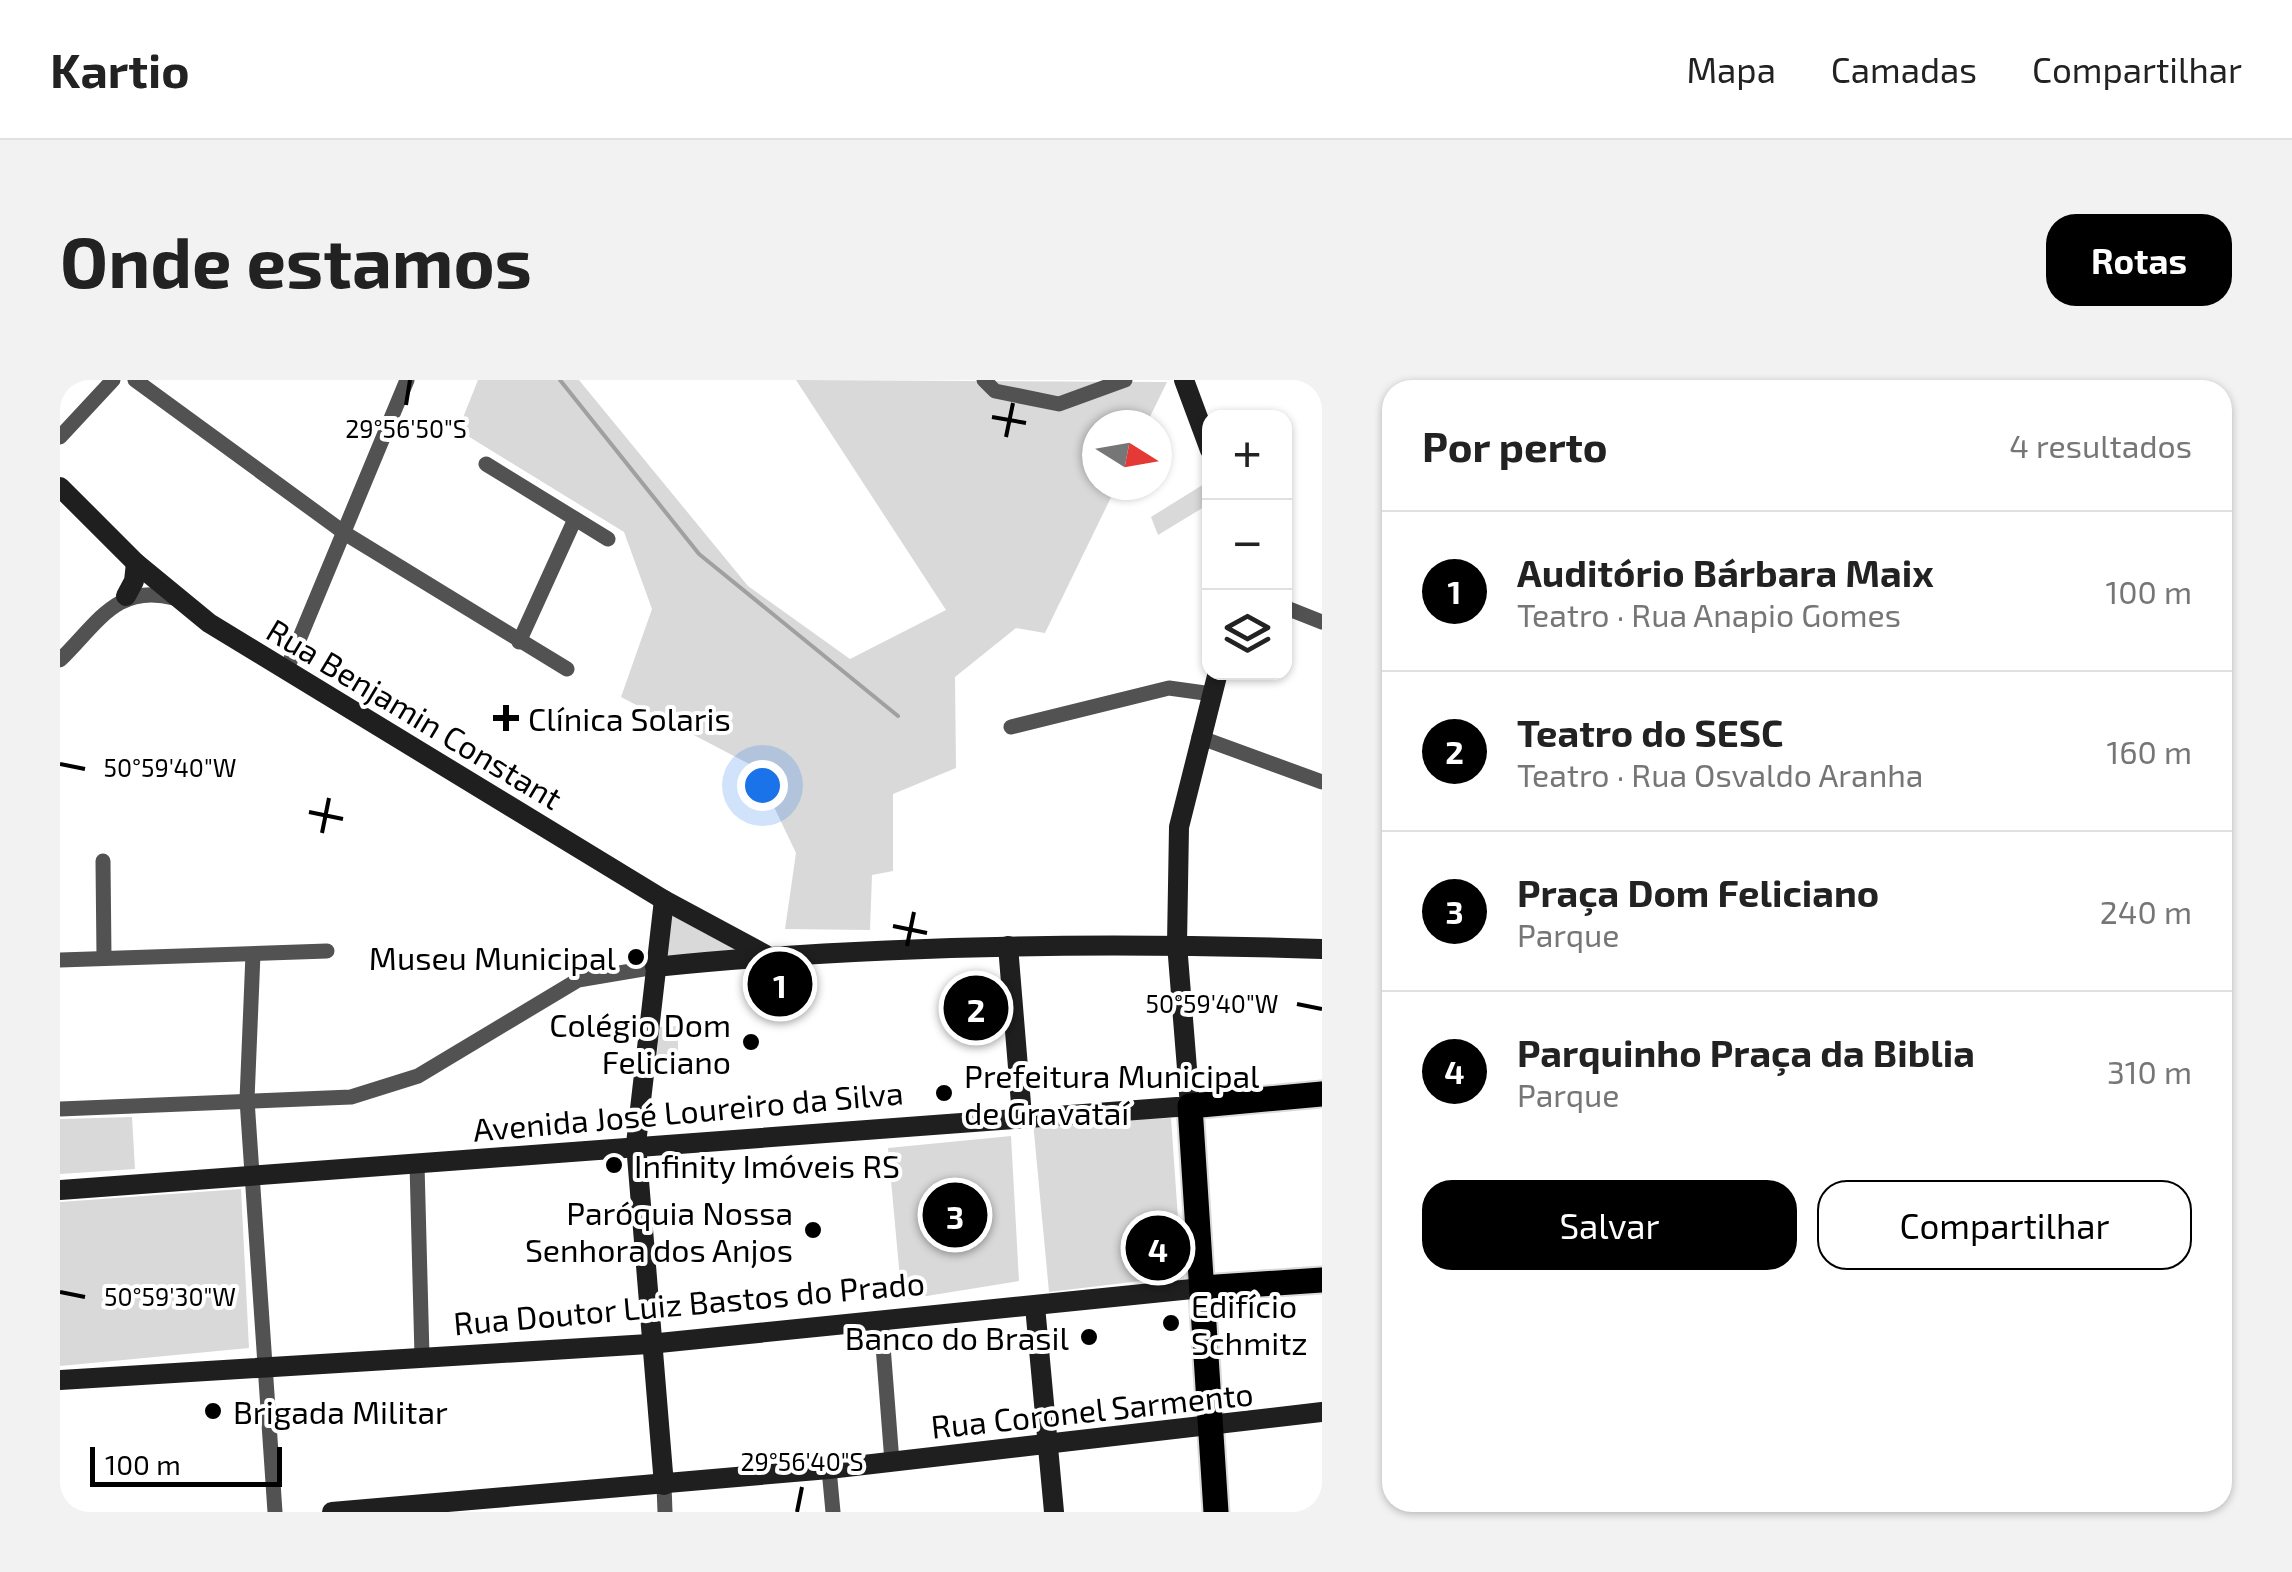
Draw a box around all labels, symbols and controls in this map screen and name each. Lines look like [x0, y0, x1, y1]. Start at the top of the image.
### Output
text: Kartio [50, 40, 190, 98]
text: Mapa [1686, 48, 1776, 90]
text: Camadas [1831, 48, 1977, 90]
text: Compartilhar [2032, 48, 2242, 90]
button: Rotas [2046, 214, 2232, 306]
text: Onde estamos [60, 218, 532, 302]
north arrow [1082, 410, 1172, 500]
map controls [1202, 410, 1292, 680]
button: + [1202, 410, 1292, 500]
text: 29°56'50"S [345, 413, 467, 443]
text: Por perto [1422, 420, 1608, 470]
text: 4 resultados [2009, 426, 2192, 464]
button: − [1202, 500, 1292, 590]
text: Auditório Bárbara Maix [1517, 549, 1934, 595]
text: 1 [1448, 572, 1461, 610]
text: 100 m [2106, 572, 2192, 610]
button: layers [1202, 590, 1292, 680]
text: Teatro · Rua Anapio Gomes [1517, 595, 1901, 633]
street label: Rua Benjamin Constant [260, 610, 569, 817]
place label: Clínica Solaris [528, 699, 731, 737]
marker: Clínica Solaris [493, 705, 519, 731]
text: Teatro do SESC [1517, 709, 1783, 755]
text: 2 [1445, 732, 1464, 770]
text: 160 m [2106, 732, 2192, 770]
text: 50°59'40"W [104, 752, 236, 782]
text: Teatro · Rua Osvaldo Aranha [1517, 755, 1923, 793]
your location [737, 760, 788, 811]
text: Praça Dom Feliciano [1517, 869, 1879, 915]
text: 3 [1445, 892, 1464, 930]
text: 240 m [2100, 892, 2192, 930]
text: Parque [1517, 915, 1619, 953]
place label: Museu Municipal [369, 938, 616, 976]
marker: Museu Municipal [625, 946, 647, 968]
pin: 1 [748, 946, 812, 1022]
pin: 2 [944, 970, 1008, 1046]
text: 50°59'40"W [1146, 988, 1278, 1018]
place label: Colégio Dom Feliciano [549, 1005, 731, 1080]
text: Parquinho Praça da Biblia [1517, 1029, 1975, 1075]
marker: Colégio Dom Feliciano [740, 1031, 762, 1053]
text: 4 [1444, 1052, 1465, 1090]
text: 310 m [2107, 1052, 2192, 1090]
place label: Prefeitura Municipal de Gravataí [964, 1056, 1260, 1131]
street label: Avenida José Loureiro da Silva [471, 1072, 905, 1148]
text: Parque [1517, 1075, 1619, 1113]
marker: Prefeitura Municipal de Gravataí [933, 1082, 955, 1104]
place label: Infinity Imóveis RS [634, 1146, 900, 1184]
marker: Infinity Imóveis RS [603, 1154, 625, 1176]
pin: 3 [922, 1178, 988, 1252]
button: Salvar [1422, 1180, 1797, 1270]
button: Compartilhar [1817, 1180, 2192, 1270]
place label: Paróquia Nossa Senhora dos Anjos [525, 1193, 793, 1269]
pin: 4 [1126, 1210, 1190, 1286]
marker: Paróquia Nossa Senhora dos Anjos [802, 1219, 824, 1241]
street label: Rua Doutor Luiz Bastos do Prado [452, 1262, 926, 1342]
text: 50°59'30"W [104, 1281, 236, 1311]
place label: Edifício Schmitz [1191, 1286, 1308, 1361]
marker: Edifício Schmitz [1160, 1312, 1182, 1334]
place label: Banco do Brasil [845, 1318, 1069, 1356]
marker: Banco do Brasil [1078, 1326, 1100, 1348]
street label: Rua Coronel Sarmento [929, 1373, 1255, 1445]
place label: Brigada Militar [233, 1392, 448, 1430]
marker: Brigada Militar [202, 1400, 224, 1422]
scale bar [90, 1442, 282, 1486]
text: 29°56'40"S [740, 1446, 864, 1476]
text: 100 m [105, 1447, 181, 1481]

